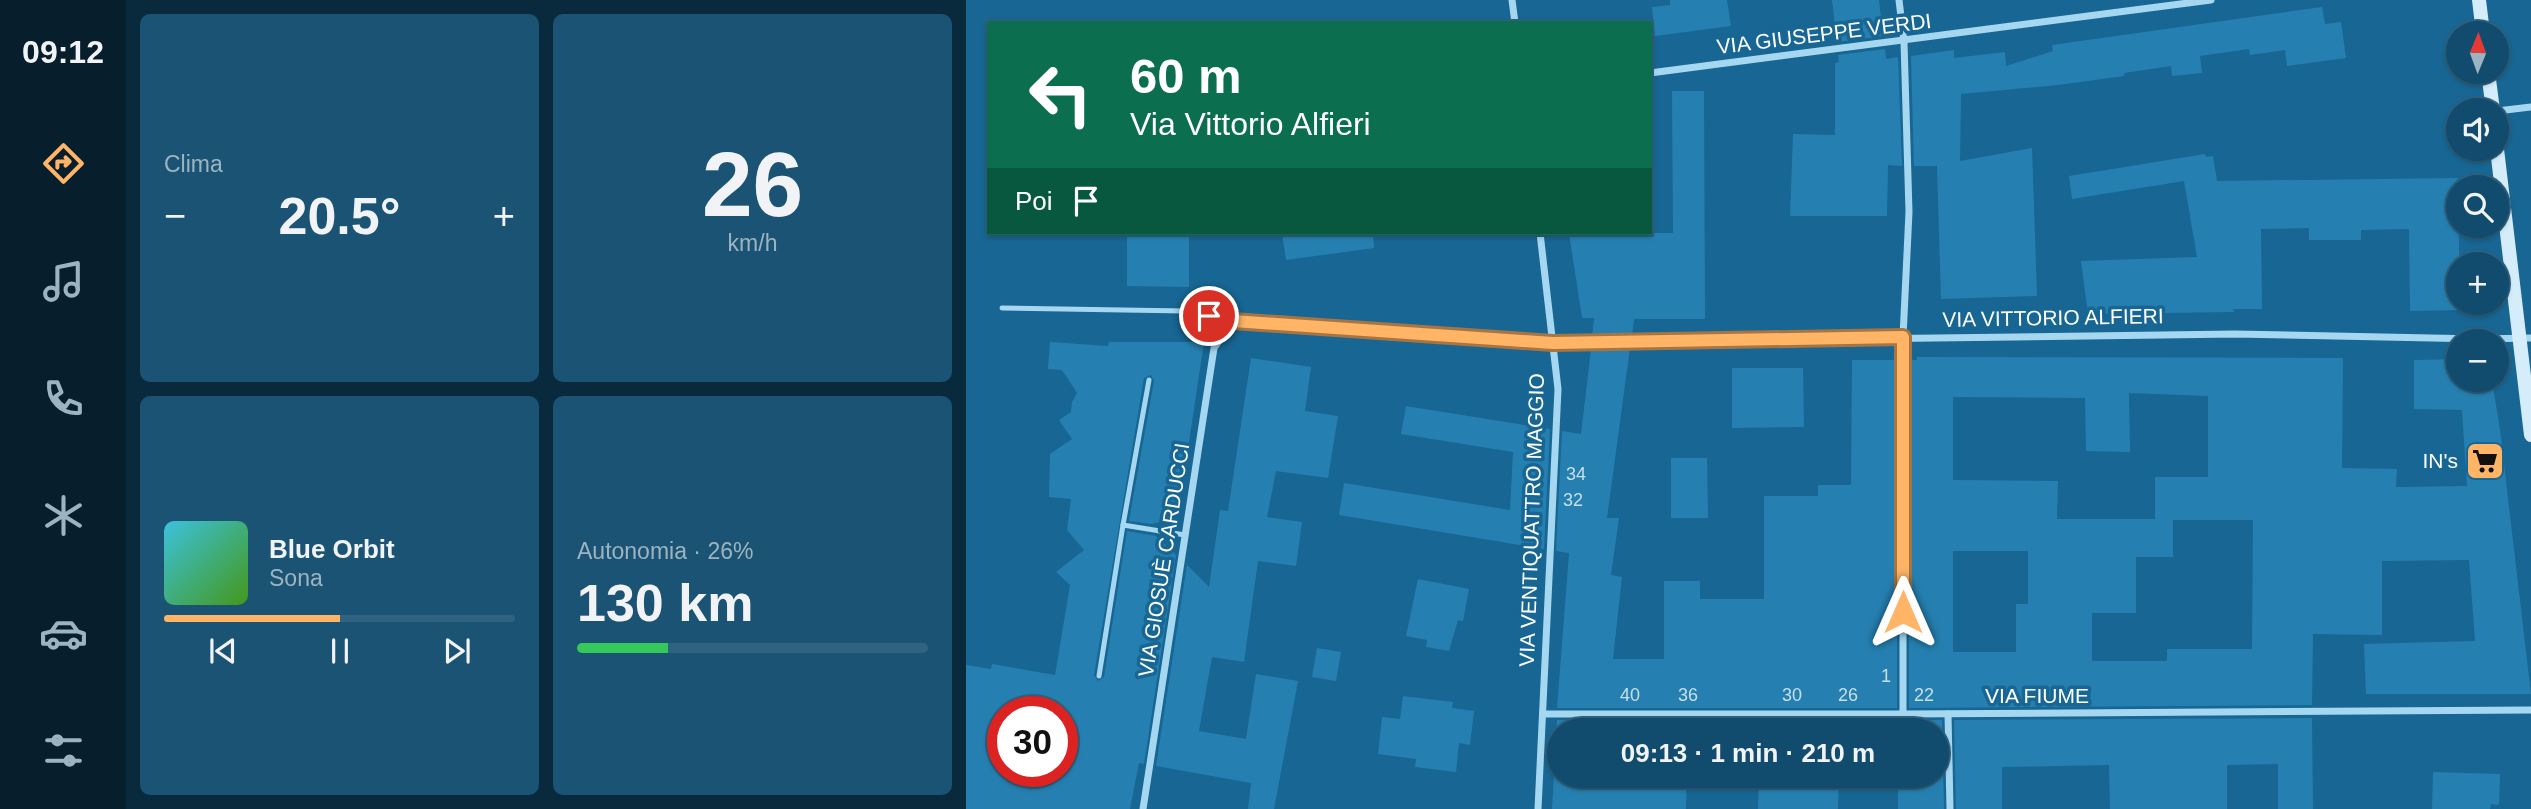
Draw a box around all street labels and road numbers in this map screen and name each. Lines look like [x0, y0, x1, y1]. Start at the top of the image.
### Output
street label: VIA GIUSEPPE VERDI [1715, 9, 1932, 58]
street label: VIA VITTORIO ALFIERI [1942, 304, 2164, 331]
street label: VIA VENTIQUATTRO MAGGIO [1515, 373, 1548, 667]
street label: VIA GIOSUÈ CARDUCCI [1134, 441, 1193, 679]
street label: VIA FIUME [1985, 684, 2089, 707]

